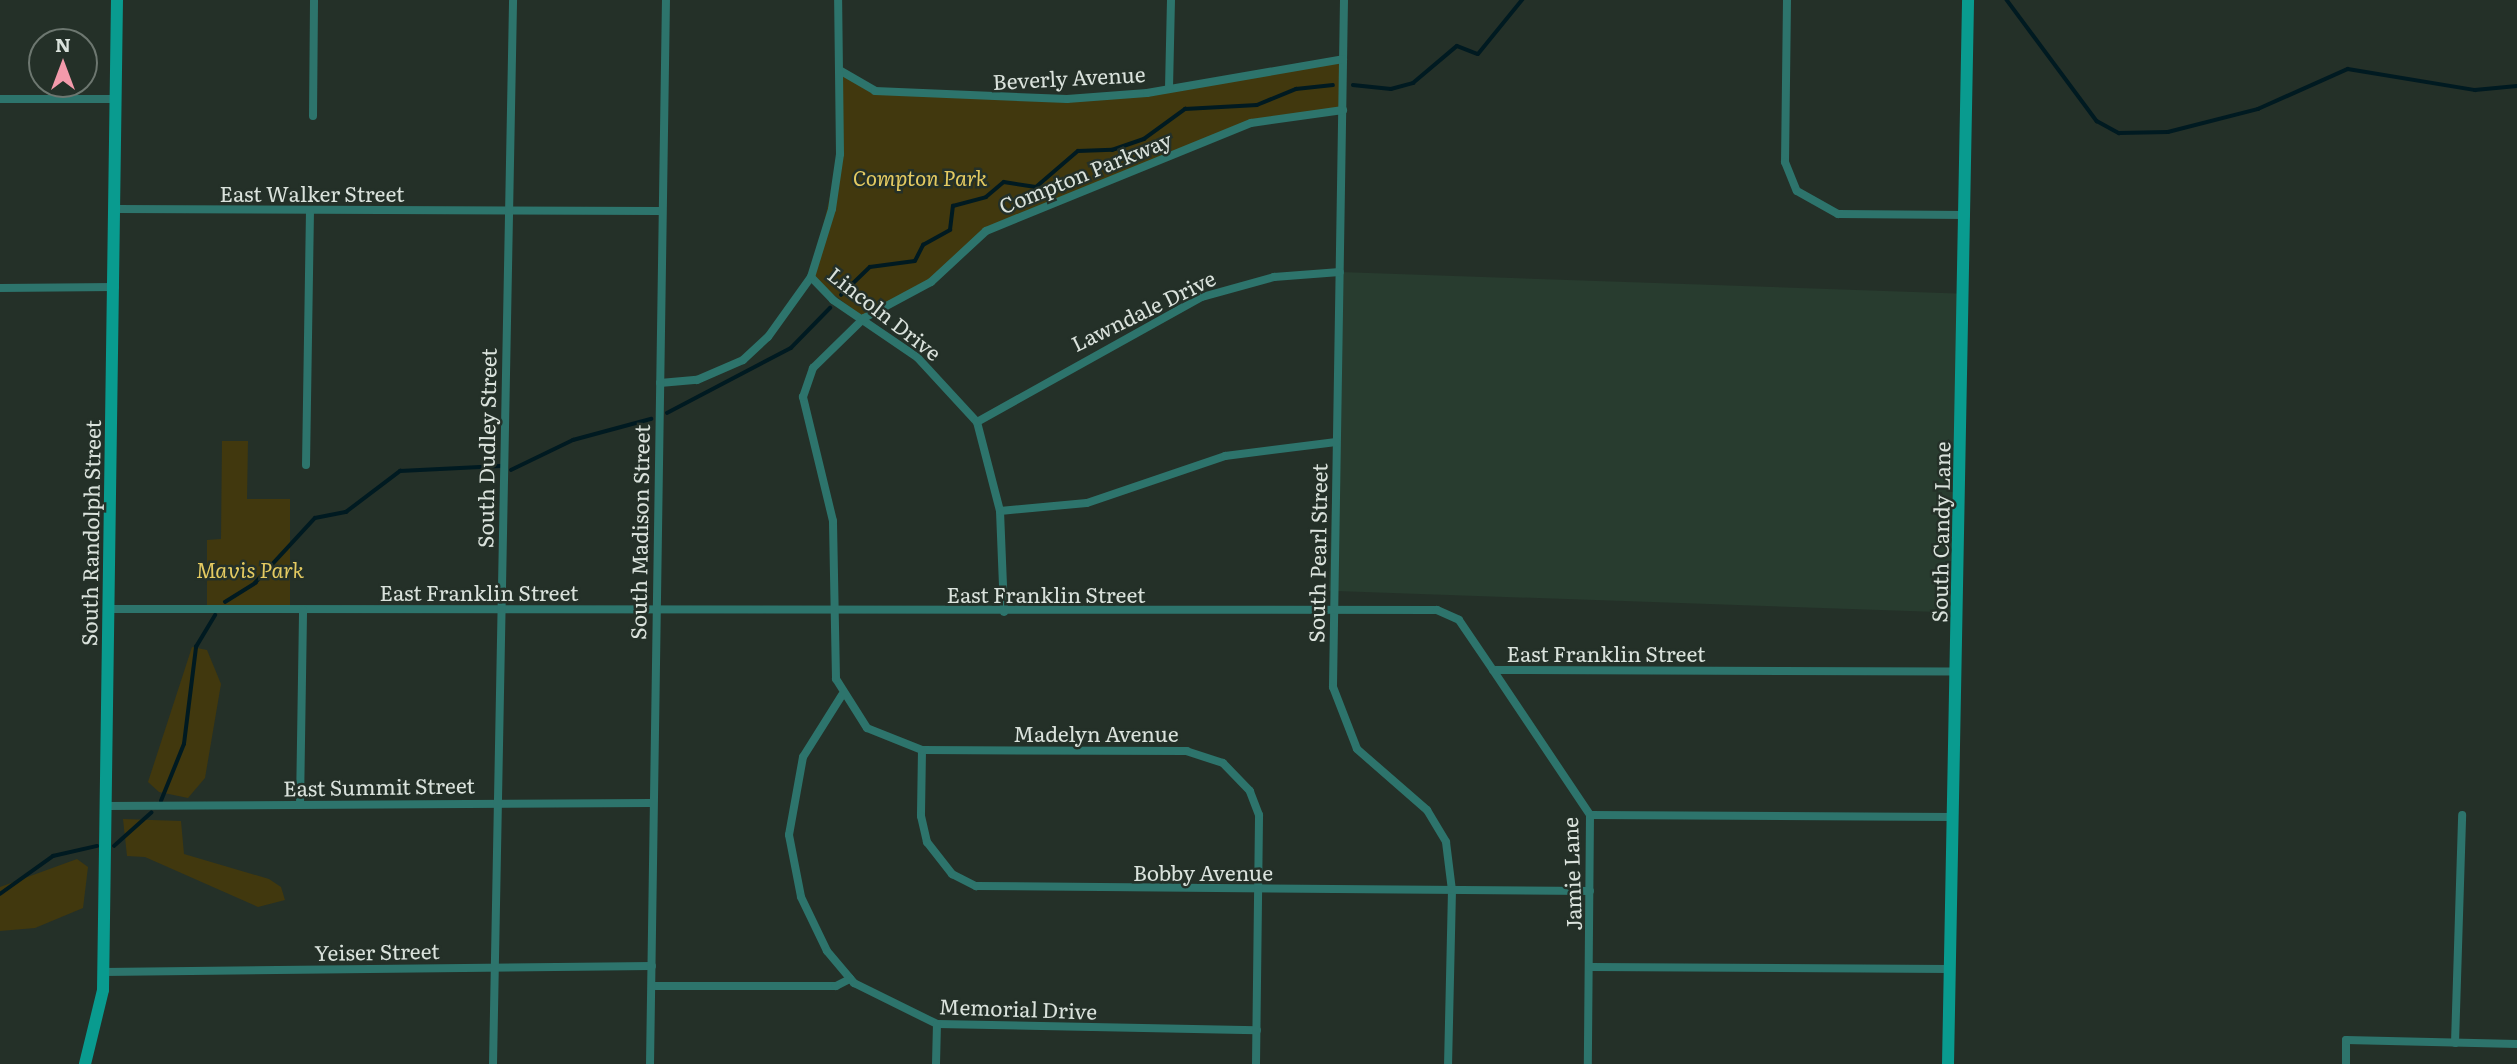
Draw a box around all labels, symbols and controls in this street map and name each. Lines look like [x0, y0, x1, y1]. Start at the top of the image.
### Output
north arrow [28, 28, 98, 98]
text: N [55, 30, 71, 58]
street label: Beverly Avenue [992, 60, 1146, 94]
street label: Compton Parkway [995, 126, 1175, 218]
park label: Compton Park [853, 164, 987, 190]
street label: East Walker Street [220, 180, 404, 206]
street label: Lincoln Drive [823, 261, 947, 365]
street label: Lawndale Drive [1067, 264, 1219, 356]
street label: South Dudley Street [472, 348, 500, 548]
street label: South Randolph Street [75, 420, 105, 646]
street label: South Madison Street [625, 424, 653, 640]
street label: South Candy Lane [1926, 441, 1954, 623]
street label: South Pearl Street [1303, 463, 1331, 643]
park label: Mavis Park [196, 556, 304, 582]
street label: East Franklin Street [380, 579, 578, 605]
street label: East Franklin Street [947, 581, 1145, 607]
street label: East Franklin Street [1507, 640, 1705, 666]
street label: Madelyn Avenue [1013, 720, 1179, 746]
street label: East Summit Street [283, 772, 475, 800]
street label: Jamie Lane [1556, 817, 1586, 931]
street label: Bobby Avenue [1133, 859, 1273, 885]
street label: Yeiser Street [314, 937, 440, 965]
street label: Memorial Drive [938, 993, 1098, 1023]

